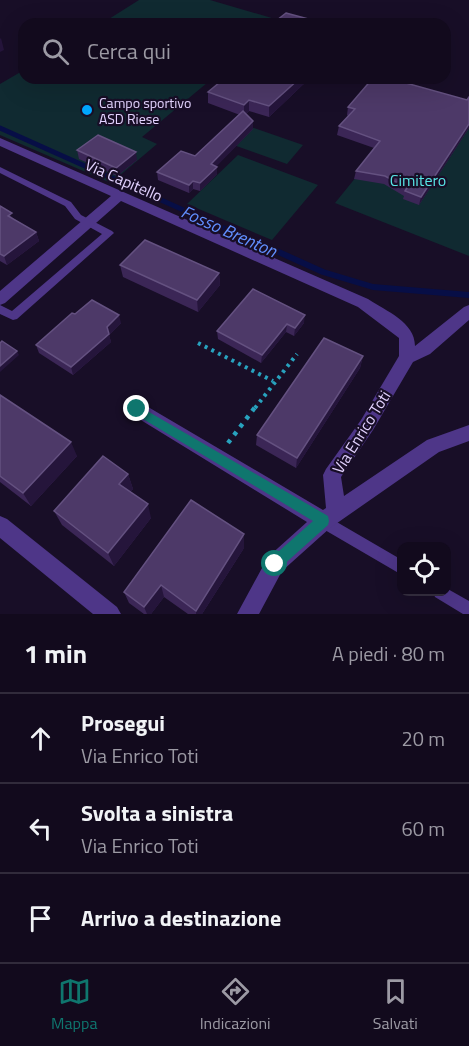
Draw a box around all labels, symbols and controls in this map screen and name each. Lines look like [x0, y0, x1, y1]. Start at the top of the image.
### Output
search box [18, 18, 451, 84]
text: Cerca qui [87, 34, 171, 68]
icon: search [39, 35, 72, 68]
place label: Campo sportivo ASD Riese [99, 92, 191, 129]
marker: Campo sportivo ASD Riese [80, 103, 94, 117]
street label: Via Capitello [81, 152, 167, 208]
park label: Cimitero [390, 168, 446, 192]
water label: Fosso Brenton [177, 198, 282, 265]
street label: Via Enrico Toti [326, 386, 396, 478]
route end [123, 395, 149, 421]
map controls [397, 542, 451, 596]
button: locate [397, 542, 451, 596]
route start [261, 550, 287, 576]
text: 1 min [24, 634, 87, 673]
text: A piedi · 80 m [332, 638, 445, 669]
text: Prosegui [81, 706, 165, 740]
icon: ahead [24, 722, 57, 755]
text: 20 m [401, 723, 445, 754]
text: Via Enrico Toti [81, 740, 199, 771]
text: Svolta a sinistra [81, 796, 233, 830]
icon: left [24, 812, 57, 845]
text: 60 m [401, 813, 445, 844]
text: Via Enrico Toti [81, 830, 199, 861]
text: Arrivo a destinazione [81, 901, 281, 935]
icon: arrive [24, 902, 57, 935]
tab: Mappa [51, 975, 97, 1035]
tab: Indicazioni [200, 975, 271, 1035]
tab: Salvati [373, 975, 418, 1035]

